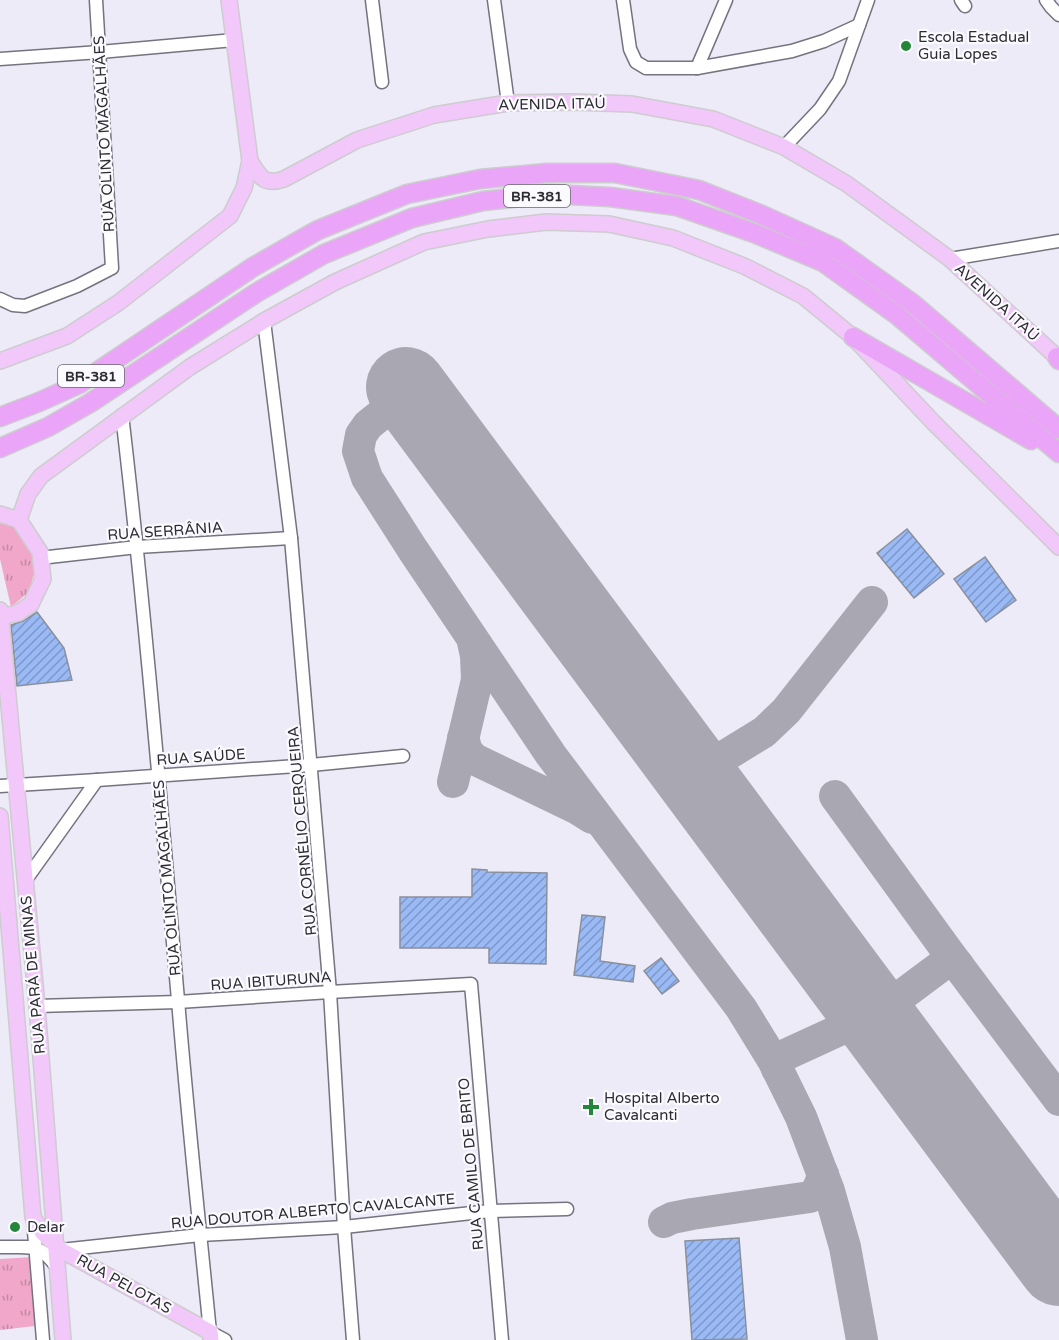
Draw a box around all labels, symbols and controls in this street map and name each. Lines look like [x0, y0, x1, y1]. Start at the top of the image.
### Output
place label: Escola Estadual Guia Lopes [918, 28, 1029, 63]
street label: RUA OLINTO MAGALHÃES [90, 35, 118, 233]
marker: Escola Estadual Guia Lopes [899, 39, 913, 53]
street label: AVENIDA ITAÚ [498, 94, 606, 114]
road number: BR-381 [504, 185, 570, 207]
street label: AVENIDA ITAÚ [951, 259, 1043, 345]
road number: BR-381 [58, 365, 124, 387]
street label: RUA SERRÂNIA [107, 518, 223, 544]
street label: RUA CORNÉLIO CERQUEIRA [284, 725, 320, 937]
street label: RUA SAÚDE [156, 745, 246, 769]
street label: RUA OLINTO MAGALHÃES [149, 779, 185, 977]
street label: RUA PARÁ DE MINAS [17, 895, 49, 1055]
street label: RUA IBITURUNA [210, 968, 332, 994]
street label: RUA CAMILO DE BRITO [454, 1077, 488, 1251]
place label: Hospital Alberto Cavalcanti [604, 1089, 720, 1124]
marker: Hospital Alberto Cavalcanti [582, 1098, 600, 1116]
street label: RUA DOUTOR ALBERTO CAVALCANTE [170, 1190, 456, 1232]
place label: Delar [27, 1218, 65, 1236]
marker: Delar [8, 1220, 22, 1234]
street label: RUA PELOTAS [73, 1251, 175, 1317]

